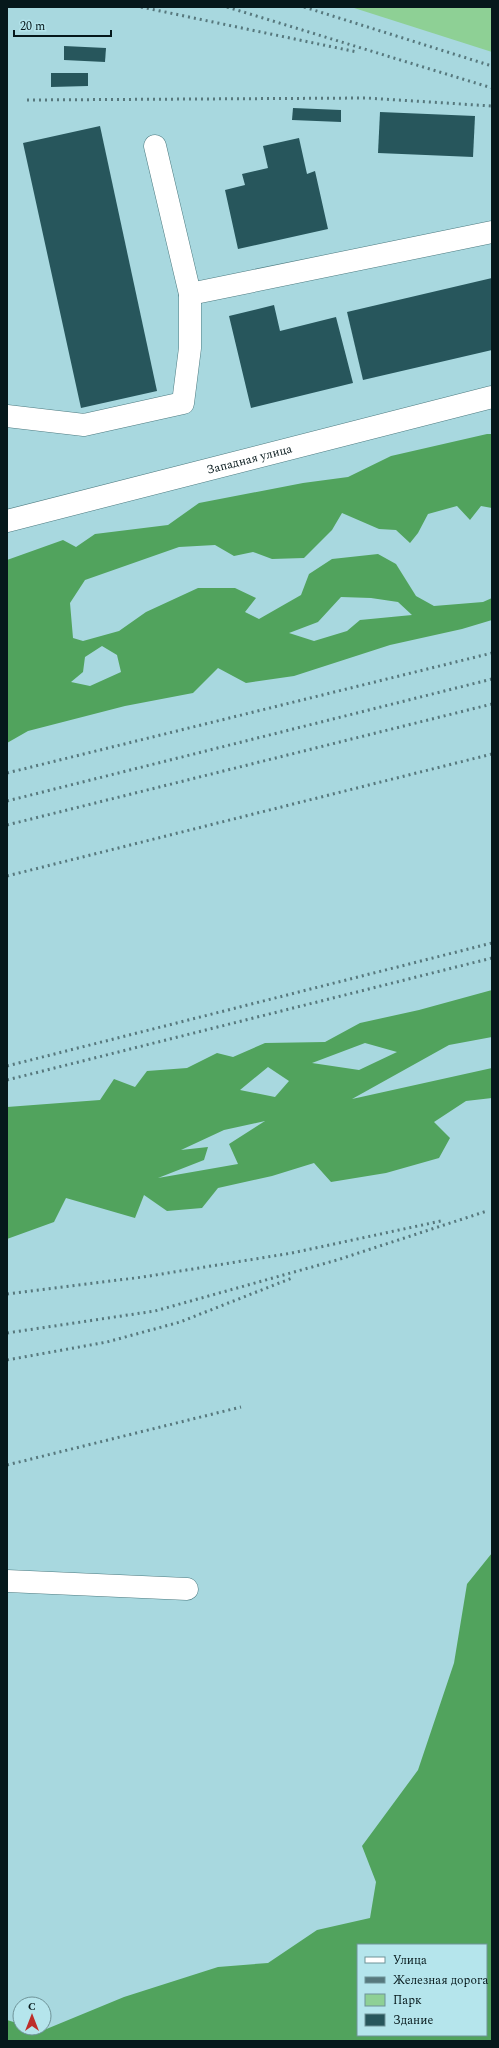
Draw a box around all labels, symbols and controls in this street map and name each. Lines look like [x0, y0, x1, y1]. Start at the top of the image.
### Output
scale bar [14, 12, 111, 38]
text: 20 m [20, 17, 45, 36]
street label: Западная улица [204, 439, 294, 479]
legend [357, 1944, 487, 2036]
text: Улица [393, 1951, 427, 1970]
text: Железная дорога [393, 1971, 488, 1990]
text: Парк [393, 1991, 422, 2010]
north arrow [12, 1996, 52, 2036]
text: С [28, 1998, 36, 2015]
text: Здание [393, 2011, 433, 2030]

